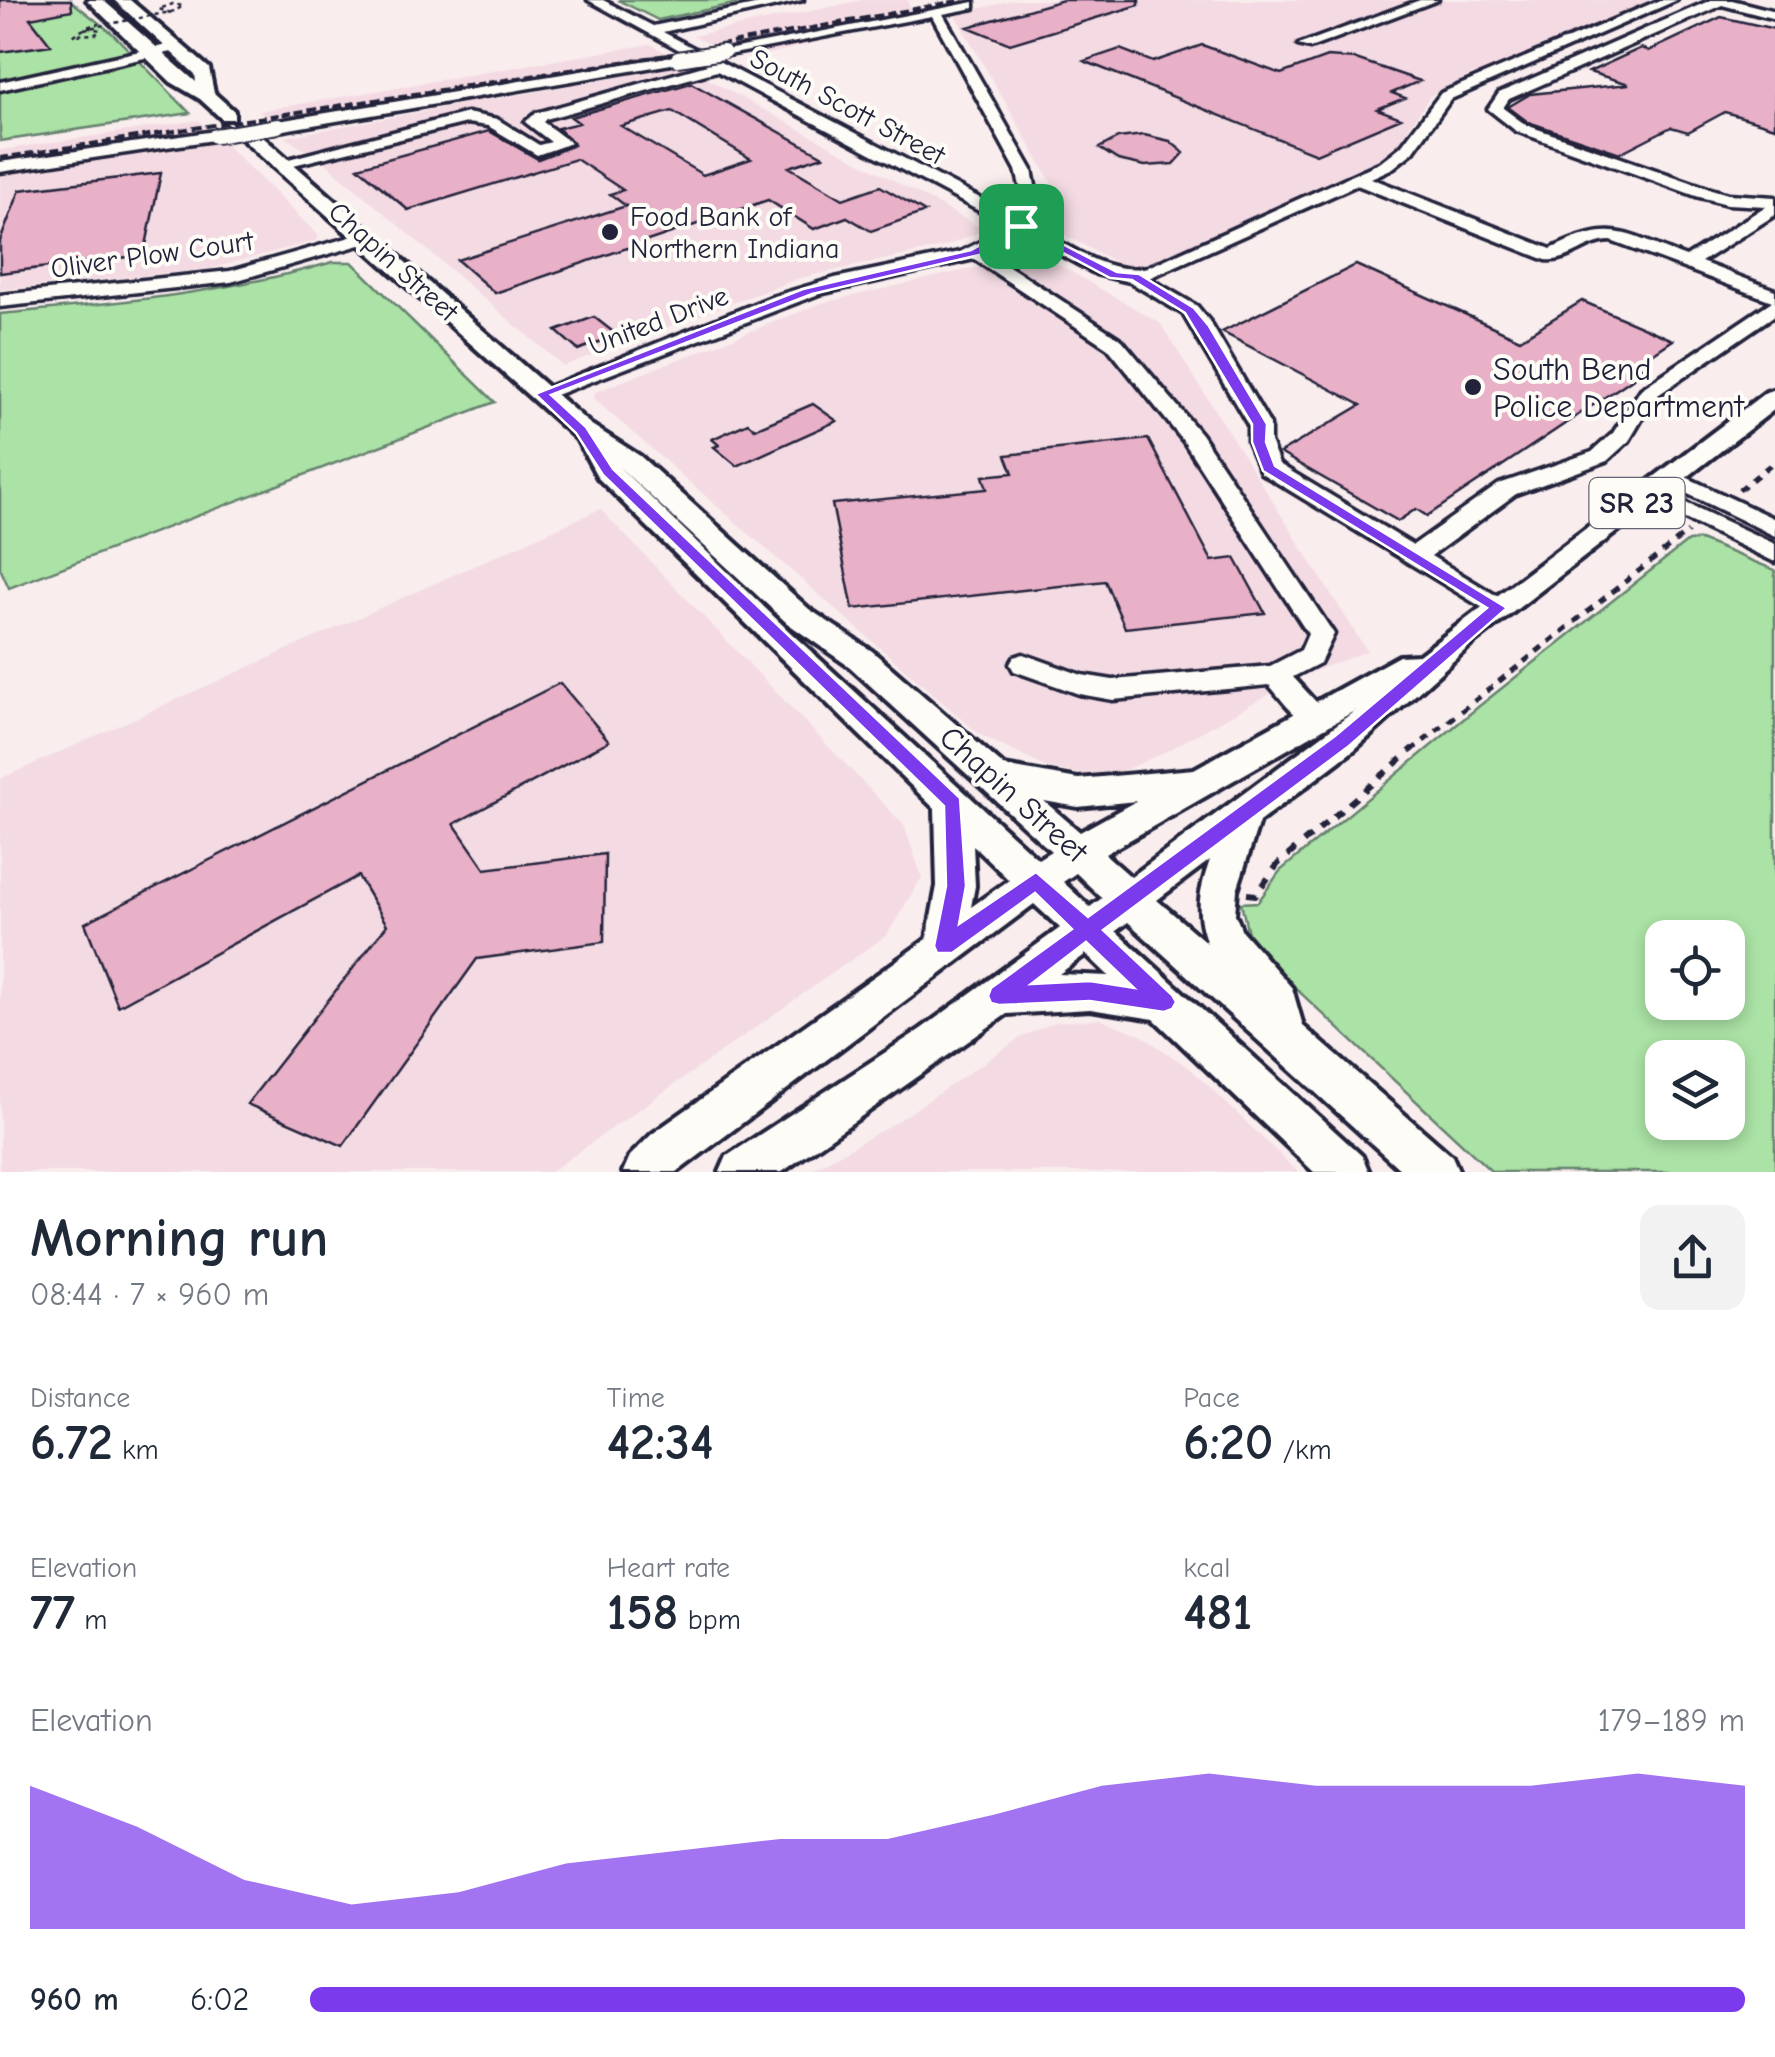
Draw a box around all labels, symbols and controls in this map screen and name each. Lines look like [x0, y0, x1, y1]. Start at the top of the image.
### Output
street label: South Scott Street [745, 42, 951, 172]
pin [979, 184, 1064, 269]
street label: Chapin Street [322, 195, 465, 329]
icon: arrive [994, 199, 1049, 254]
place label: Food Bank of Northern Indiana [630, 201, 839, 265]
marker: Food Bank of Northern Indiana [599, 221, 621, 243]
street label: Oliver Plow Court [49, 225, 256, 285]
street label: United Drive [584, 280, 733, 362]
place label: South Bend Police Department [1493, 351, 1745, 425]
marker: South Bend Police Department [1462, 376, 1484, 398]
road number: SR 23 [1590, 478, 1684, 528]
street label: Chapin Street [932, 718, 1096, 871]
map controls [1645, 920, 1745, 1140]
button: locate [1645, 920, 1745, 1020]
button: layers [1645, 1040, 1745, 1140]
button: share [1640, 1205, 1745, 1310]
text: Morning run [30, 1206, 328, 1270]
text: 08:44 · 7 × 960 m [30, 1276, 269, 1313]
text: Distance [30, 1382, 130, 1414]
text: Time [607, 1382, 665, 1414]
text: Pace [1183, 1382, 1240, 1414]
text: 6.72 [30, 1414, 113, 1472]
text: 42:34 [607, 1414, 713, 1472]
text: 6:20 [1183, 1414, 1273, 1472]
text: km [113, 1434, 159, 1466]
text: /km [1273, 1434, 1332, 1466]
text: Elevation [30, 1552, 137, 1584]
text: Heart rate [607, 1552, 730, 1584]
text: kcal [1183, 1552, 1230, 1584]
text: 77 [30, 1584, 75, 1642]
text: 158 [607, 1584, 678, 1642]
text: 481 [1183, 1584, 1252, 1642]
text: m [75, 1604, 108, 1636]
text: bpm [678, 1604, 741, 1636]
text: Elevation [30, 1702, 153, 1739]
text: 179–189 m [1598, 1702, 1745, 1739]
text: 960 m [30, 1981, 119, 2018]
text: 6:02 [190, 1981, 249, 2018]

